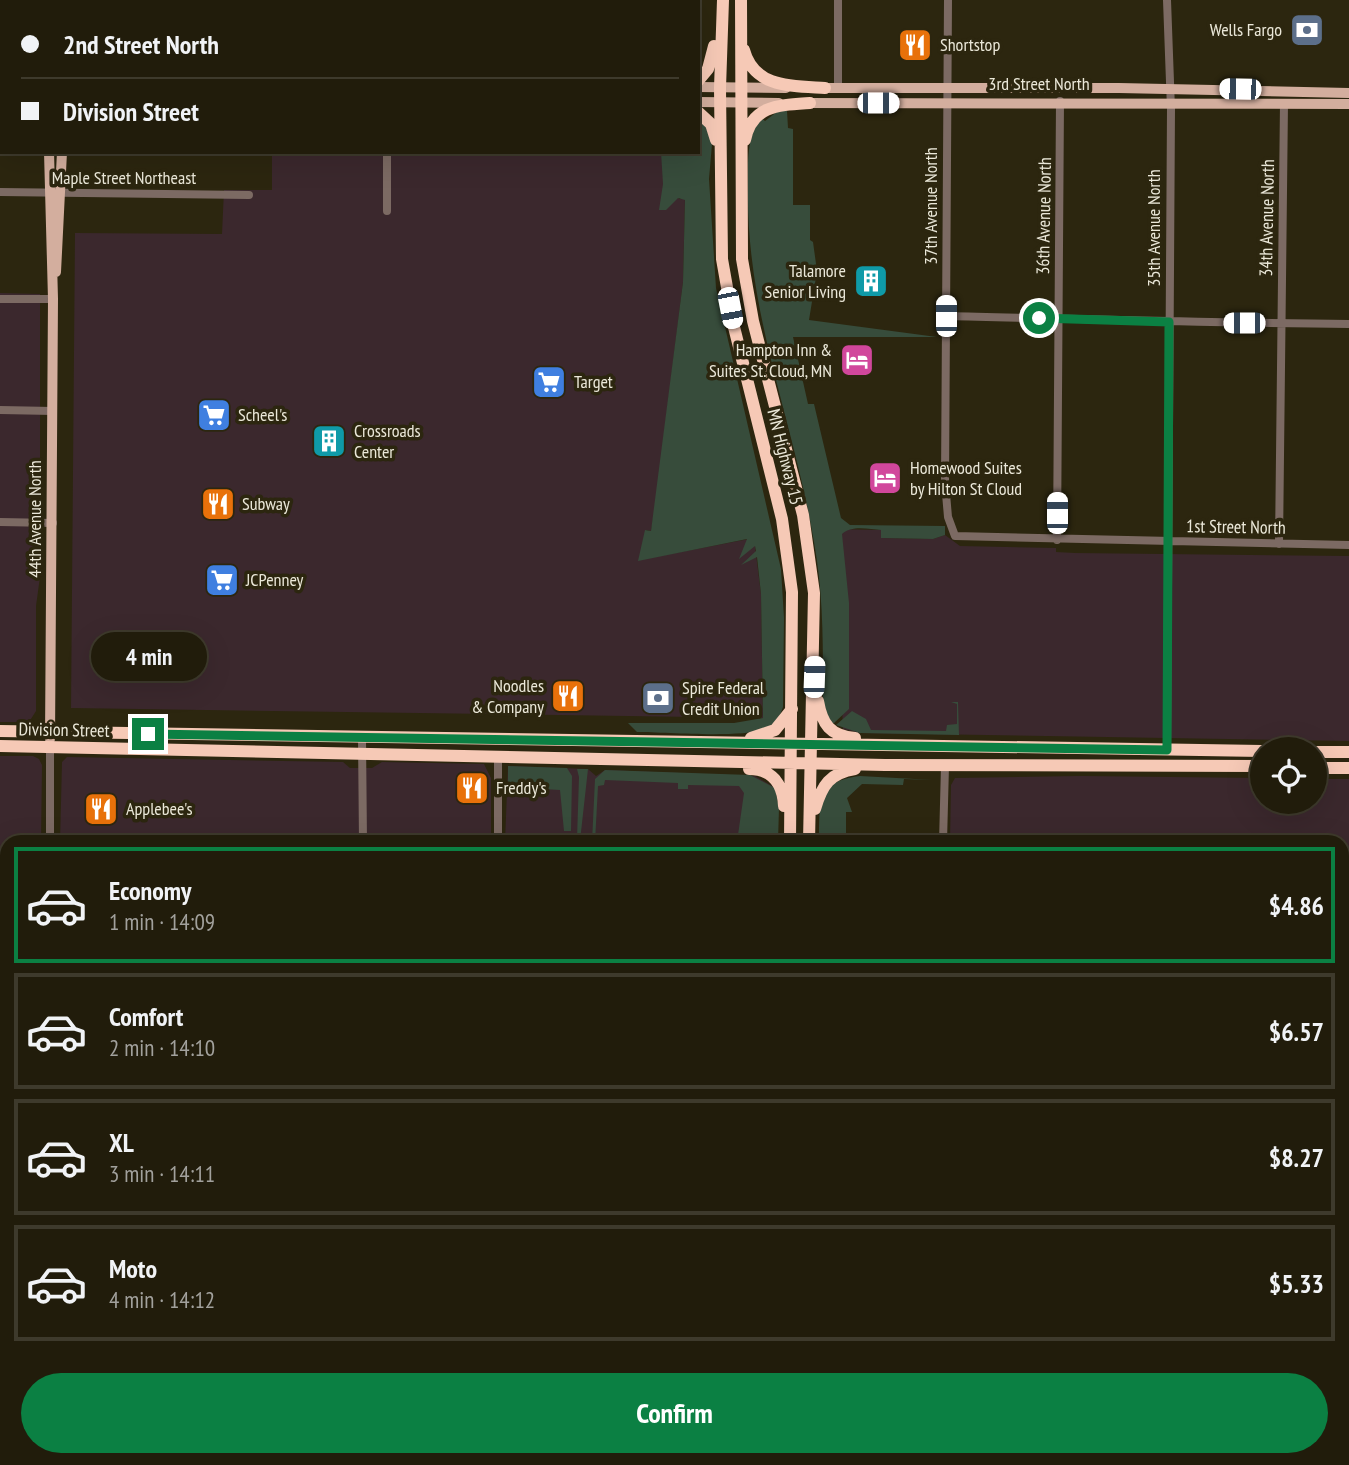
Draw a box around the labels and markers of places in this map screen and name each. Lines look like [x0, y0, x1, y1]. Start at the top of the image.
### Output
bank icon: Wells Fargo [1288, 11, 1326, 49]
place label: Wells Fargo [1210, 18, 1282, 41]
restaurant icon: Shortstop [896, 26, 934, 64]
place label: Shortstop [940, 33, 1000, 56]
place label: Talamore Senior Living [765, 259, 846, 303]
building icon: Talamore Senior Living [852, 262, 890, 300]
place label: Hampton Inn & Suites St. Cloud, MN [709, 338, 832, 382]
hotel icon: Hampton Inn & Suites St. Cloud, MN [838, 341, 876, 379]
supermarket icon: Target [530, 363, 568, 401]
place label: Target [574, 370, 613, 393]
supermarket icon: Scheel's [195, 396, 233, 434]
place label: Scheel's [238, 403, 287, 426]
place label: Crossroads Center [354, 419, 421, 463]
building icon: Crossroads Center [310, 422, 348, 460]
place label: Homewood Suites by Hilton St Cloud [910, 456, 1022, 500]
hotel icon: Homewood Suites by Hilton St Cloud [866, 459, 904, 497]
restaurant icon: Subway [199, 485, 237, 523]
place label: Subway [242, 492, 290, 515]
supermarket icon: JCPenney [203, 561, 241, 599]
place label: JCPenney [245, 568, 304, 591]
place label: Noodles & Company [471, 674, 544, 718]
place label: Spire Federal Credit Union [682, 676, 765, 720]
restaurant icon: Noodles & Company [549, 677, 587, 715]
bank icon: Spire Federal Credit Union [639, 679, 677, 717]
restaurant icon: Freddy's [453, 769, 491, 807]
place label: Freddy's [496, 776, 547, 799]
restaurant icon: Applebee's [82, 790, 120, 828]
place label: Applebee's [126, 797, 193, 820]

